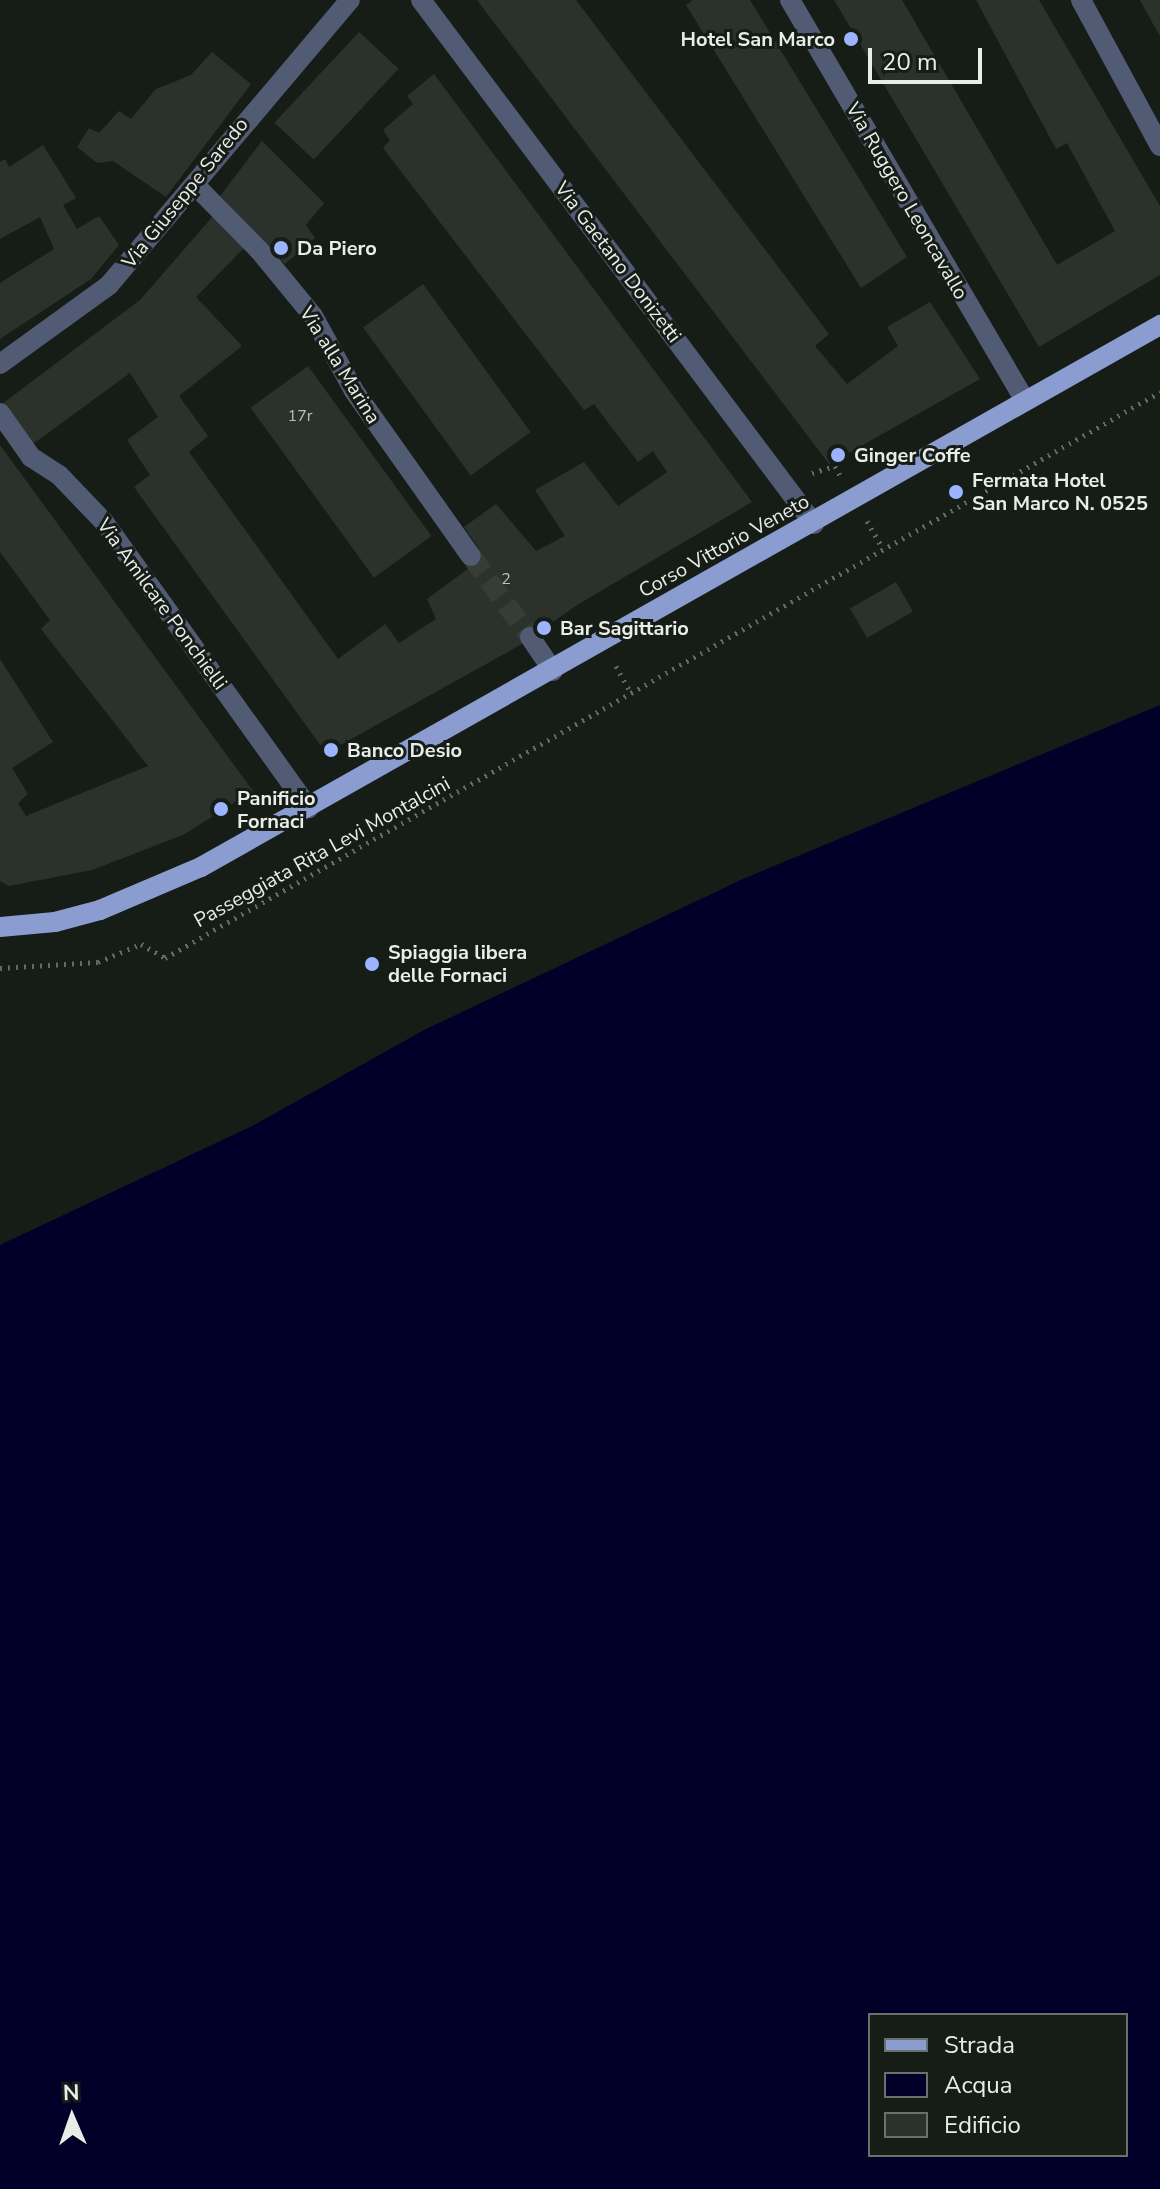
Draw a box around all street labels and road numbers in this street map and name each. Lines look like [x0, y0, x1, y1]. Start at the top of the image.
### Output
street label: Via Ruggero Leoncavallo [841, 98, 973, 304]
street label: Via Giuseppe Saredo [117, 113, 253, 273]
street label: Via Gaetano Donizetti [550, 177, 686, 347]
street label: Via alla Marina [294, 302, 386, 428]
street label: Corso Vittorio Veneto [635, 489, 813, 603]
street label: Via Amilcare Ponchielli [92, 514, 232, 694]
street label: Passeggiata Rita Levi Montalcini [190, 771, 454, 933]

